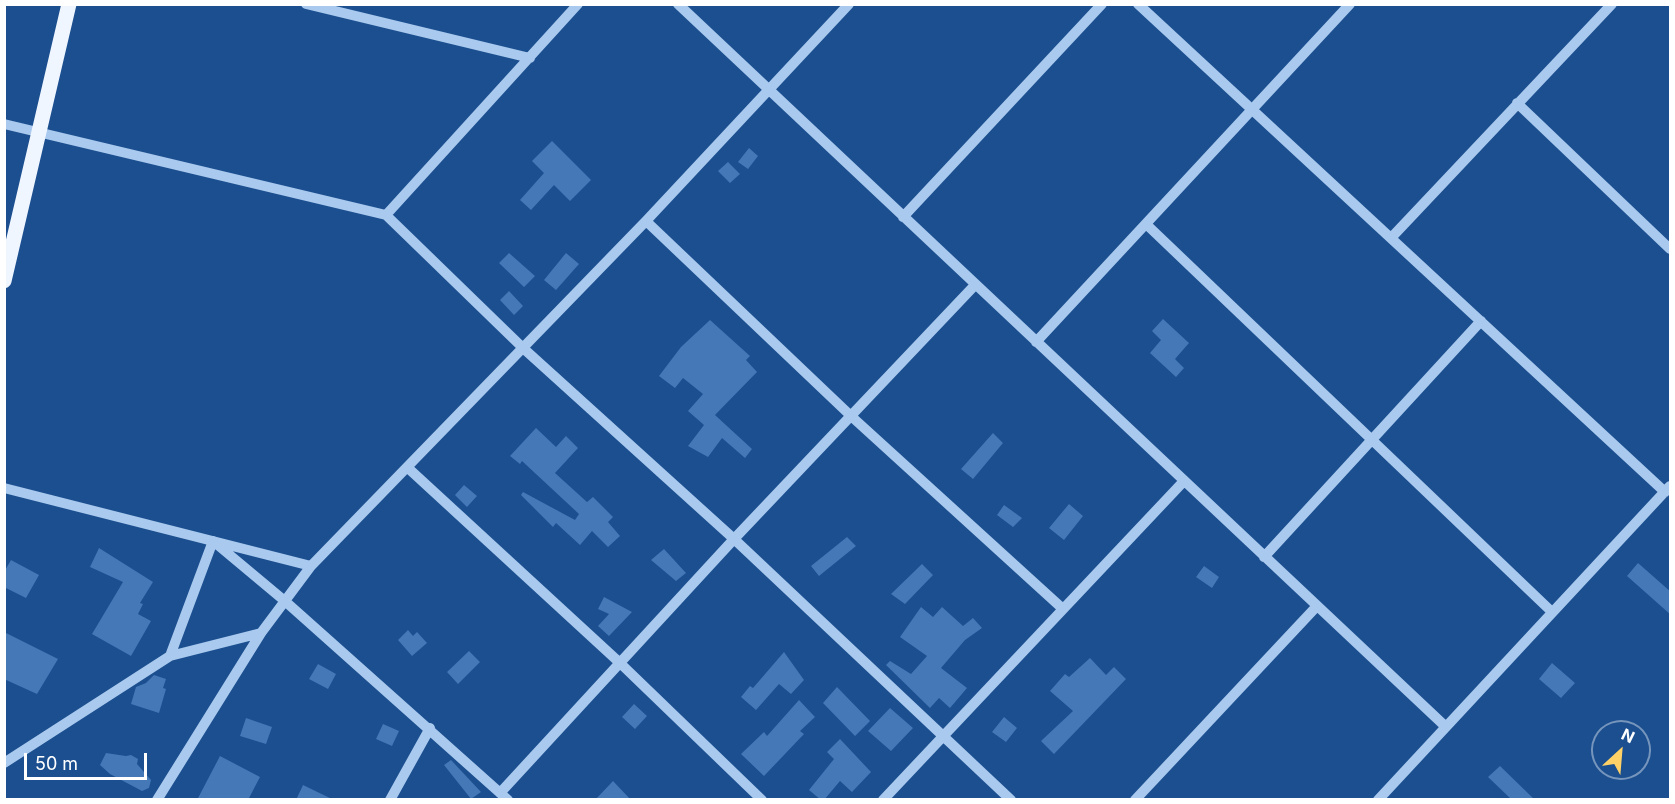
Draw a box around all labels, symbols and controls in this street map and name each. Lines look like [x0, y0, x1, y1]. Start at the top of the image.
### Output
north arrow [1591, 720, 1651, 780]
text: N [1618, 724, 1638, 747]
scale bar [27, 741, 150, 779]
text: 50 m [35, 753, 78, 774]

